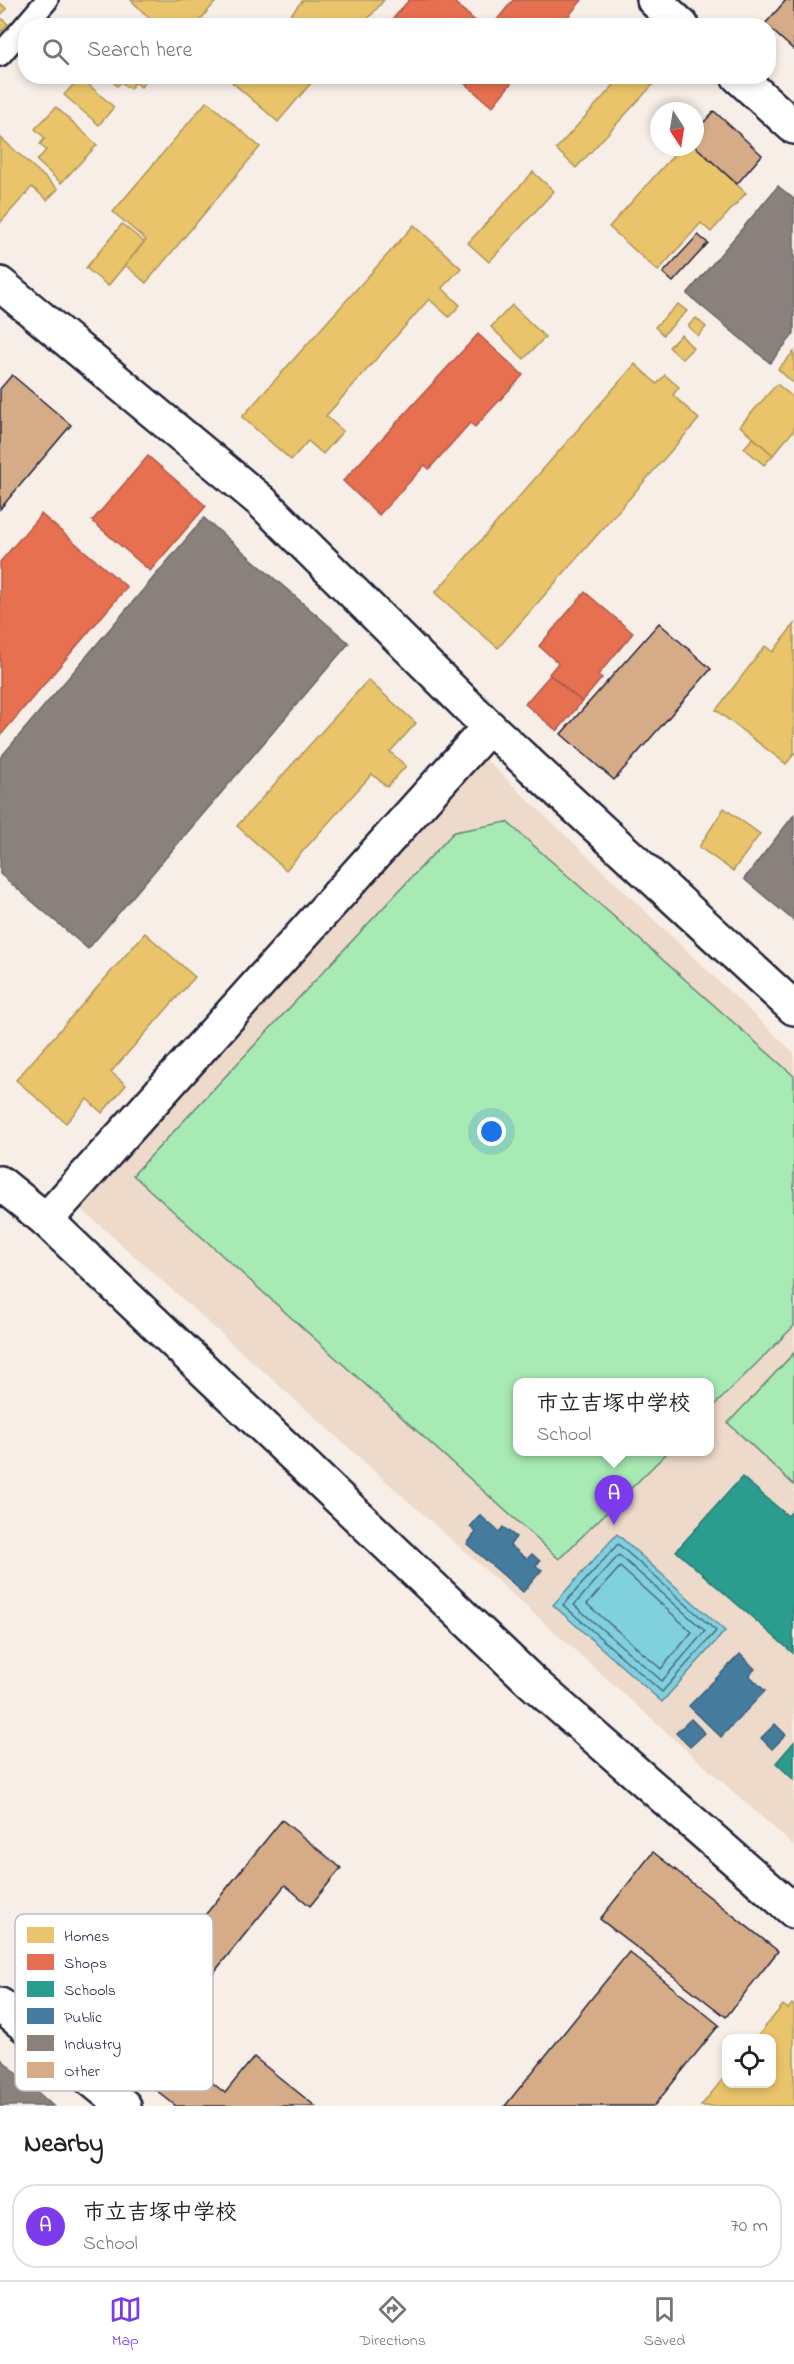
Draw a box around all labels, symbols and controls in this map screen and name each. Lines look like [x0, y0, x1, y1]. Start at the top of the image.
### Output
search box [18, 18, 776, 84]
icon: search [39, 35, 72, 68]
text: Search here [87, 35, 192, 67]
north arrow [650, 102, 704, 156]
your location [477, 1117, 506, 1146]
popup [513, 1378, 714, 1456]
text: 市立吉塚中学校 [536, 1389, 691, 1421]
text: School [536, 1421, 591, 1450]
pin: A [594, 1476, 634, 1525]
legend [15, 1914, 213, 2091]
text: Homes [64, 1925, 109, 1949]
text: Shops [64, 1952, 107, 1976]
text: Schools [64, 1979, 116, 2003]
text: Public [64, 2006, 103, 2030]
text: Industry [64, 2033, 121, 2057]
map controls [722, 2034, 776, 2088]
button: locate [722, 2034, 776, 2088]
text: Other [64, 2060, 100, 2084]
text: Nearby [24, 2126, 103, 2164]
text: 市立吉塚中学校 [83, 2198, 237, 2230]
text: A [39, 2212, 52, 2241]
text: 70 m [731, 2212, 768, 2241]
text: School [83, 2230, 138, 2259]
tab: Map [109, 2293, 142, 2353]
tab: Directions [359, 2293, 426, 2353]
tab: Saved [643, 2293, 685, 2353]

